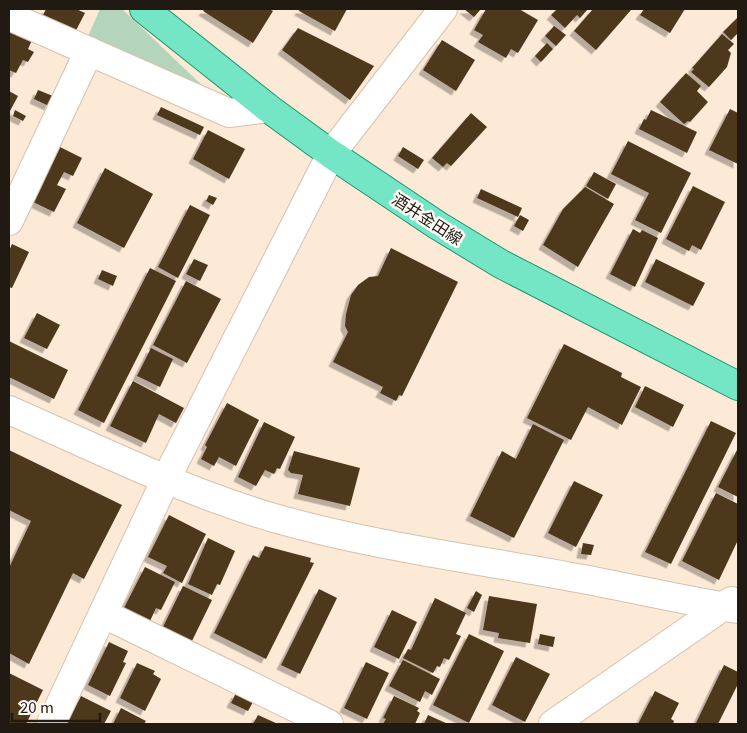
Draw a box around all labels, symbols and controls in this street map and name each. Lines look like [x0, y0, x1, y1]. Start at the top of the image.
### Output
street label: 酒井金田線 [388, 186, 468, 250]
scale bar [12, 690, 100, 722]
text: 20 m [20, 696, 54, 717]

